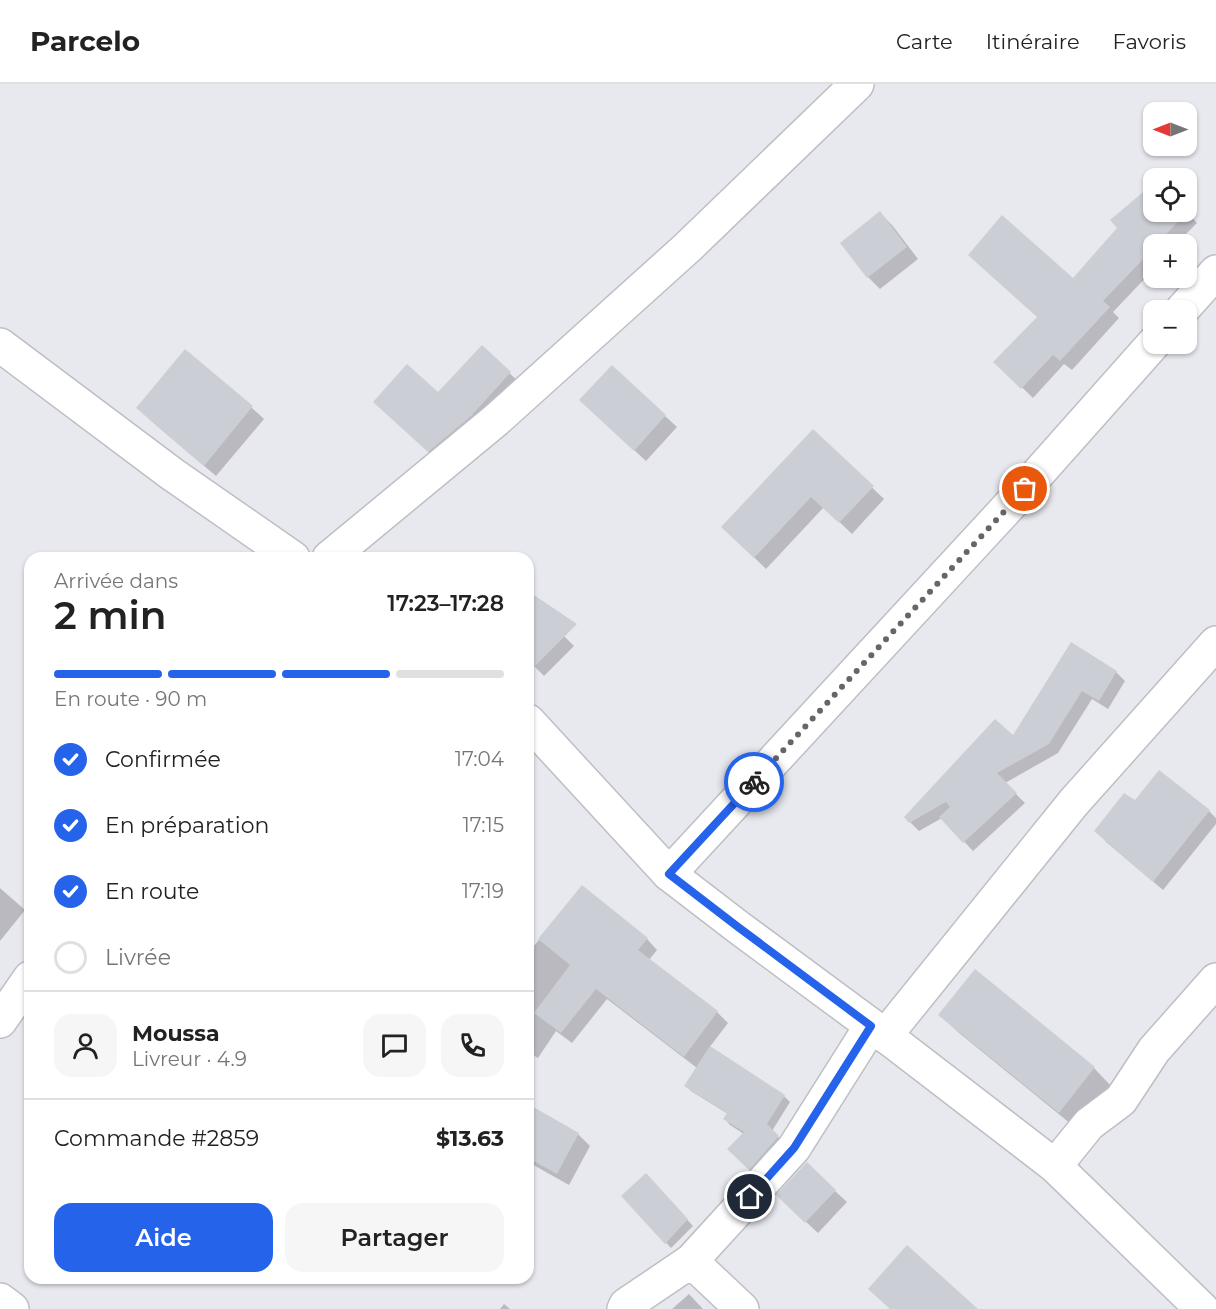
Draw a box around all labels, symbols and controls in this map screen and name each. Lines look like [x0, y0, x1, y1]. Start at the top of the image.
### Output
text: Parcelo [30, 24, 140, 58]
text: Carte [896, 29, 953, 54]
text: Itinéraire [986, 29, 1080, 54]
text: Favoris [1113, 29, 1186, 54]
north arrow [1143, 102, 1197, 156]
map controls [1143, 102, 1197, 354]
button: locate [1143, 168, 1197, 222]
button: + [1143, 234, 1197, 288]
button: − [1143, 300, 1197, 354]
pin [999, 463, 1050, 514]
icon: bag [1008, 472, 1041, 505]
text: Arrivée dans [54, 569, 178, 593]
text: 17:23–17:28 [387, 590, 504, 617]
text: 2 min [54, 591, 167, 639]
text: En route · 90 m [54, 687, 207, 711]
icon: check [54, 743, 87, 776]
text: Confirmée [105, 746, 221, 773]
text: 17:04 [455, 747, 504, 771]
courier [724, 752, 784, 812]
icon: bike [738, 766, 771, 799]
icon: check [54, 809, 87, 842]
text: En préparation [105, 812, 269, 839]
text: 17:15 [463, 813, 504, 837]
icon: check [54, 875, 87, 908]
text: En route [105, 878, 199, 905]
text: 17:19 [462, 879, 504, 903]
text: Livrée [105, 944, 171, 971]
button: person [54, 1014, 117, 1077]
button: chat [363, 1014, 426, 1077]
button: phone [441, 1014, 504, 1077]
text: Moussa [132, 1020, 219, 1047]
text: Livreur · 4.9 [132, 1047, 247, 1071]
text: Commande #2859 [54, 1125, 259, 1152]
text: $13.63 [436, 1125, 504, 1152]
pin [724, 1171, 775, 1222]
icon: home [733, 1180, 766, 1213]
button: Aide [54, 1203, 273, 1272]
button: Partager [285, 1203, 504, 1272]

